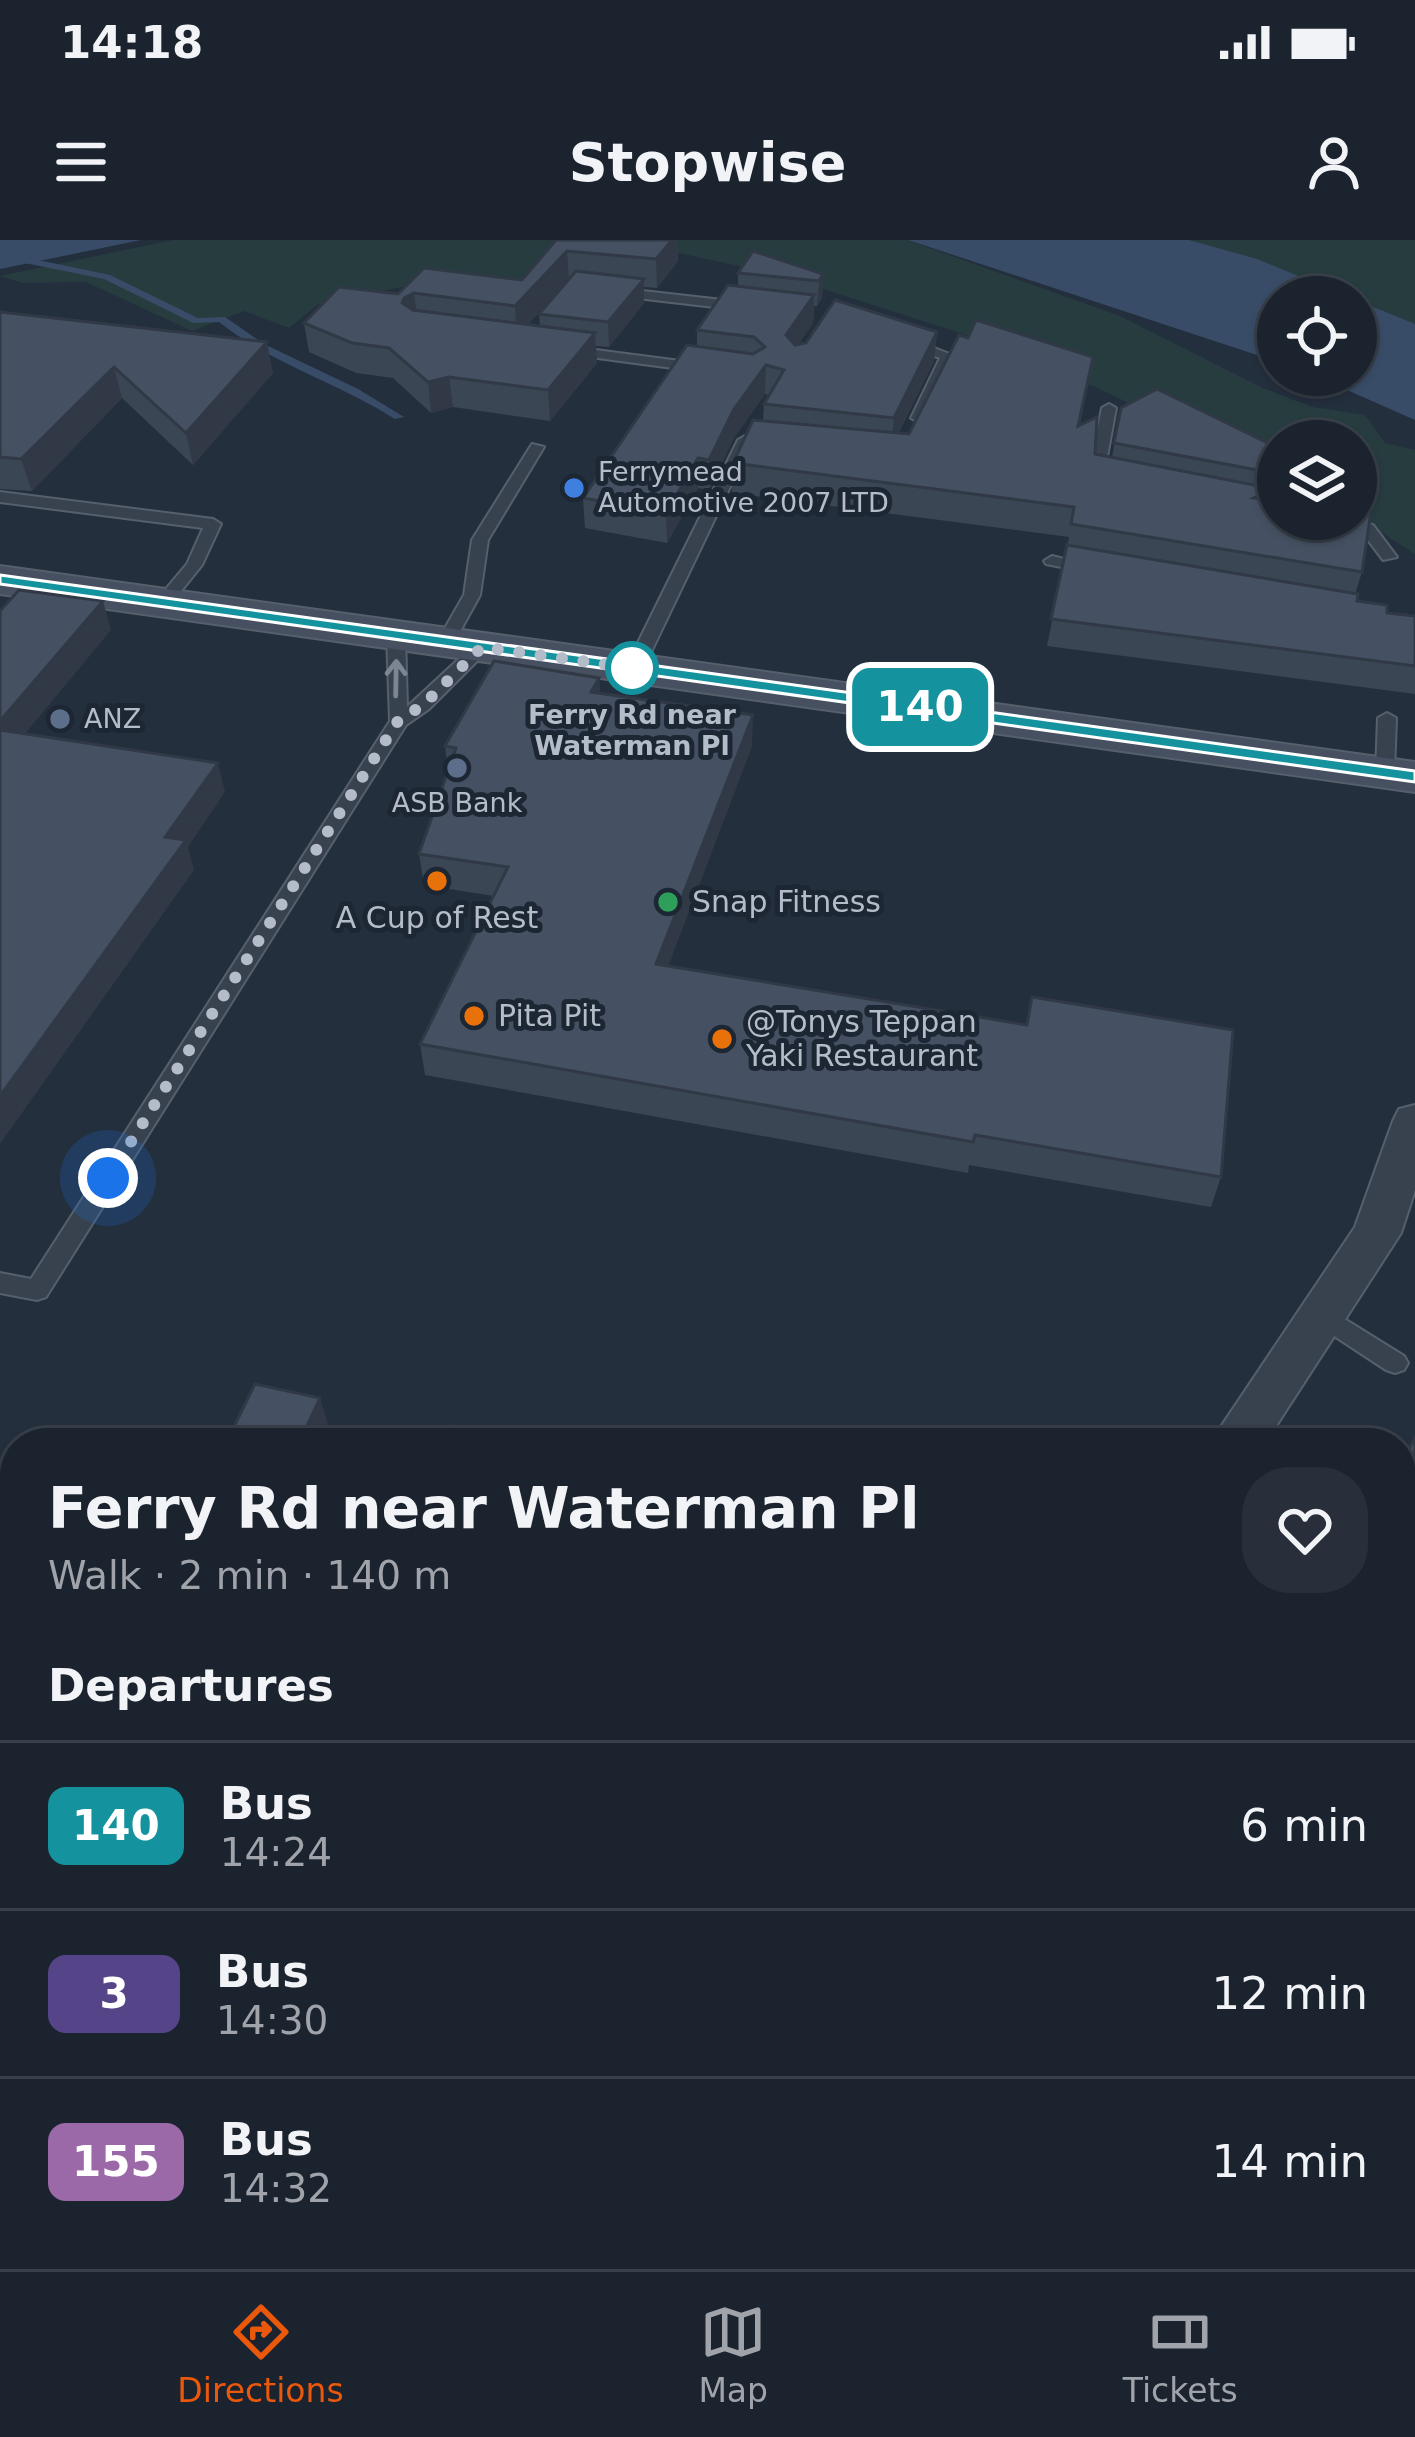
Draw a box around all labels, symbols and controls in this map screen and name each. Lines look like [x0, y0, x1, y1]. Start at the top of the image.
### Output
text: 14:18 [60, 16, 203, 69]
icon: menu [48, 129, 114, 195]
icon: person [1301, 129, 1367, 195]
text: Stopwise [569, 131, 846, 194]
map controls [1257, 276, 1377, 540]
button: locate [1257, 276, 1377, 396]
button: layers [1257, 420, 1377, 540]
place label: Ferrymead Automotive 2007 LTD [598, 456, 889, 518]
marker: Ferrymead Automotive 2007 LTD [561, 475, 587, 501]
marker: Ferry Rd near Waterman Pl [607, 643, 657, 693]
one-way arrow [385, 659, 408, 698]
line badge: 140 [851, 668, 989, 746]
text: 140 [876, 682, 964, 731]
place label: Ferry Rd near Waterman Pl [528, 699, 737, 761]
place label: ANZ [84, 703, 141, 734]
marker: ANZ [47, 706, 73, 732]
marker: ASB Bank [444, 755, 470, 781]
place label: ASB Bank [392, 787, 523, 818]
marker: A Cup of Rest [424, 868, 450, 894]
place label: Snap Fitness [692, 884, 881, 919]
marker: Snap Fitness [655, 889, 681, 915]
place label: A Cup of Rest [336, 900, 538, 935]
place label: Pita Pit [498, 998, 601, 1033]
marker: Pita Pit [461, 1003, 487, 1029]
place label: @Tonys Teppan Yaki Restaurant [745, 1004, 978, 1073]
marker: @Tonys Teppan Yaki Restaurant [709, 1026, 735, 1052]
your location [78, 1148, 138, 1208]
button: heart [1242, 1467, 1368, 1593]
text: Ferry Rd near Waterman Pl [48, 1475, 920, 1541]
text: Walk · 2 min · 140 m [48, 1553, 451, 1598]
text: Departures [48, 1659, 334, 1712]
text: Bus [220, 1777, 313, 1830]
text: 6 min [1240, 1799, 1368, 1852]
text: 140 [72, 1801, 160, 1850]
text: 14:24 [220, 1830, 332, 1875]
text: Bus [216, 1945, 309, 1998]
text: 12 min [1212, 1967, 1368, 2020]
text: 3 [99, 1969, 129, 2018]
text: 14:30 [216, 1998, 328, 2043]
text: Bus [220, 2113, 313, 2166]
text: 14 min [1212, 2135, 1368, 2188]
text: 155 [72, 2137, 160, 2186]
text: 14:32 [220, 2166, 332, 2211]
tab: Directions [177, 2299, 344, 2410]
tab: Map [698, 2299, 768, 2410]
tab: Tickets [1123, 2299, 1238, 2410]

